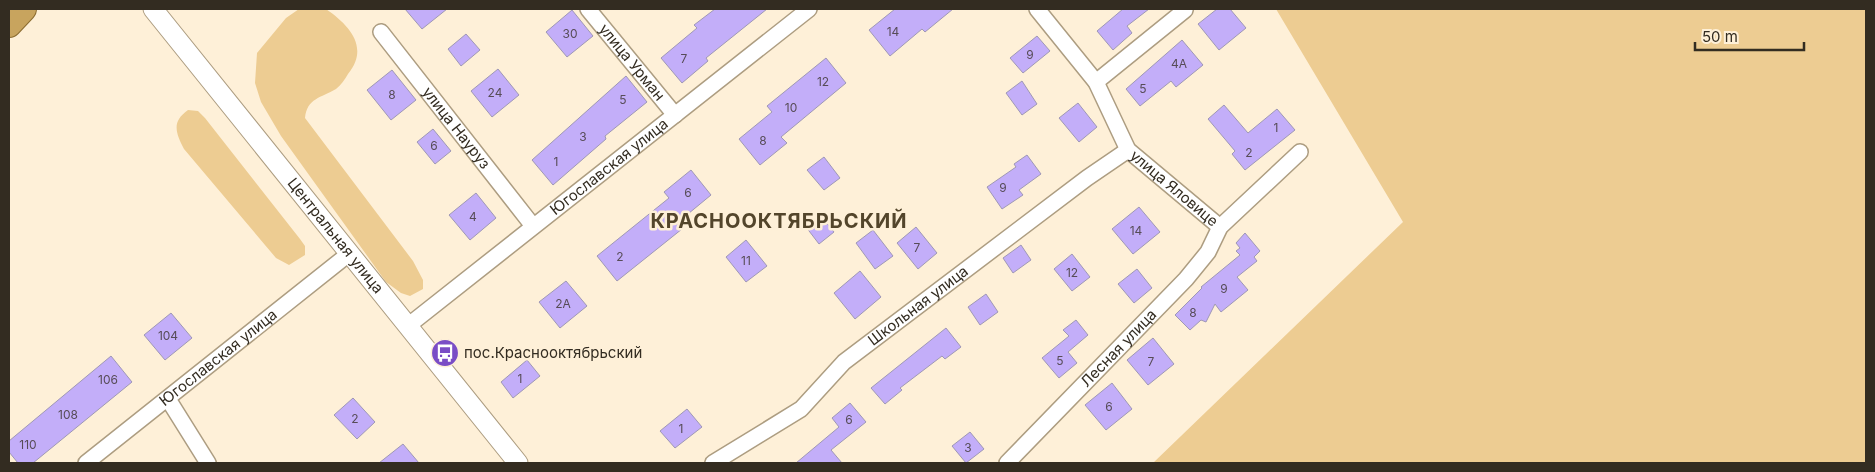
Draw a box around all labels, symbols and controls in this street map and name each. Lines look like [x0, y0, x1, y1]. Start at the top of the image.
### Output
street label: улица Урман [595, 20, 669, 104]
scale bar [1695, 20, 1804, 52]
house number: 14 [887, 24, 900, 39]
house number: 30 [563, 26, 577, 41]
text: 50 m [1702, 27, 1738, 46]
house number: 9 [1026, 47, 1034, 62]
house number: 7 [681, 51, 688, 66]
house number: 4А [1171, 56, 1187, 71]
house number: 12 [817, 74, 829, 89]
house number: 5 [1139, 81, 1147, 96]
street label: улица Науруз [419, 83, 495, 173]
house number: 24 [488, 85, 503, 100]
house number: 8 [388, 87, 396, 102]
house number: 5 [619, 92, 627, 107]
house number: 10 [785, 100, 797, 115]
street label: Югославская улица [546, 114, 672, 219]
house number: 1 [1274, 120, 1278, 135]
house number: 3 [579, 129, 587, 144]
house number: 8 [759, 133, 767, 148]
house number: 6 [430, 138, 438, 153]
house number: 2 [1245, 145, 1253, 160]
street label: улица Яловице [1126, 146, 1222, 230]
house number: 1 [554, 154, 558, 169]
street label: Центральная улица [284, 174, 388, 297]
house number: 9 [999, 180, 1007, 195]
house number: 6 [684, 185, 692, 200]
district label: КРАСНООКТЯБРЬСКИЙ [650, 208, 908, 233]
house number: 4 [469, 209, 477, 224]
house number: 14 [1130, 223, 1143, 238]
house number: 7 [914, 240, 921, 255]
house number: 2 [616, 249, 624, 264]
house number: 11 [741, 253, 751, 268]
street label: Школьная улица [864, 261, 972, 349]
house number: 12 [1066, 265, 1078, 280]
house number: 9 [1220, 281, 1228, 296]
house number: 2А [555, 296, 571, 311]
street label: Югославская улица [155, 305, 281, 410]
street label: Лесная улица [1076, 305, 1160, 391]
house number: 8 [1189, 305, 1197, 320]
house number: 104 [158, 328, 178, 343]
bus stop icon: пос.Краснооктябрьский [430, 338, 460, 368]
place label: пос.Краснооктябрьский [464, 343, 642, 362]
house number: 5 [1056, 353, 1064, 368]
house number: 7 [1148, 354, 1155, 369]
house number: 1 [518, 371, 522, 386]
house number: 106 [98, 372, 118, 387]
house number: 6 [1105, 399, 1113, 414]
house number: 108 [58, 407, 78, 422]
house number: 2 [351, 411, 359, 426]
house number: 6 [845, 412, 853, 427]
house number: 1 [679, 421, 683, 436]
house number: 110 [19, 437, 37, 452]
house number: 3 [964, 440, 972, 455]

